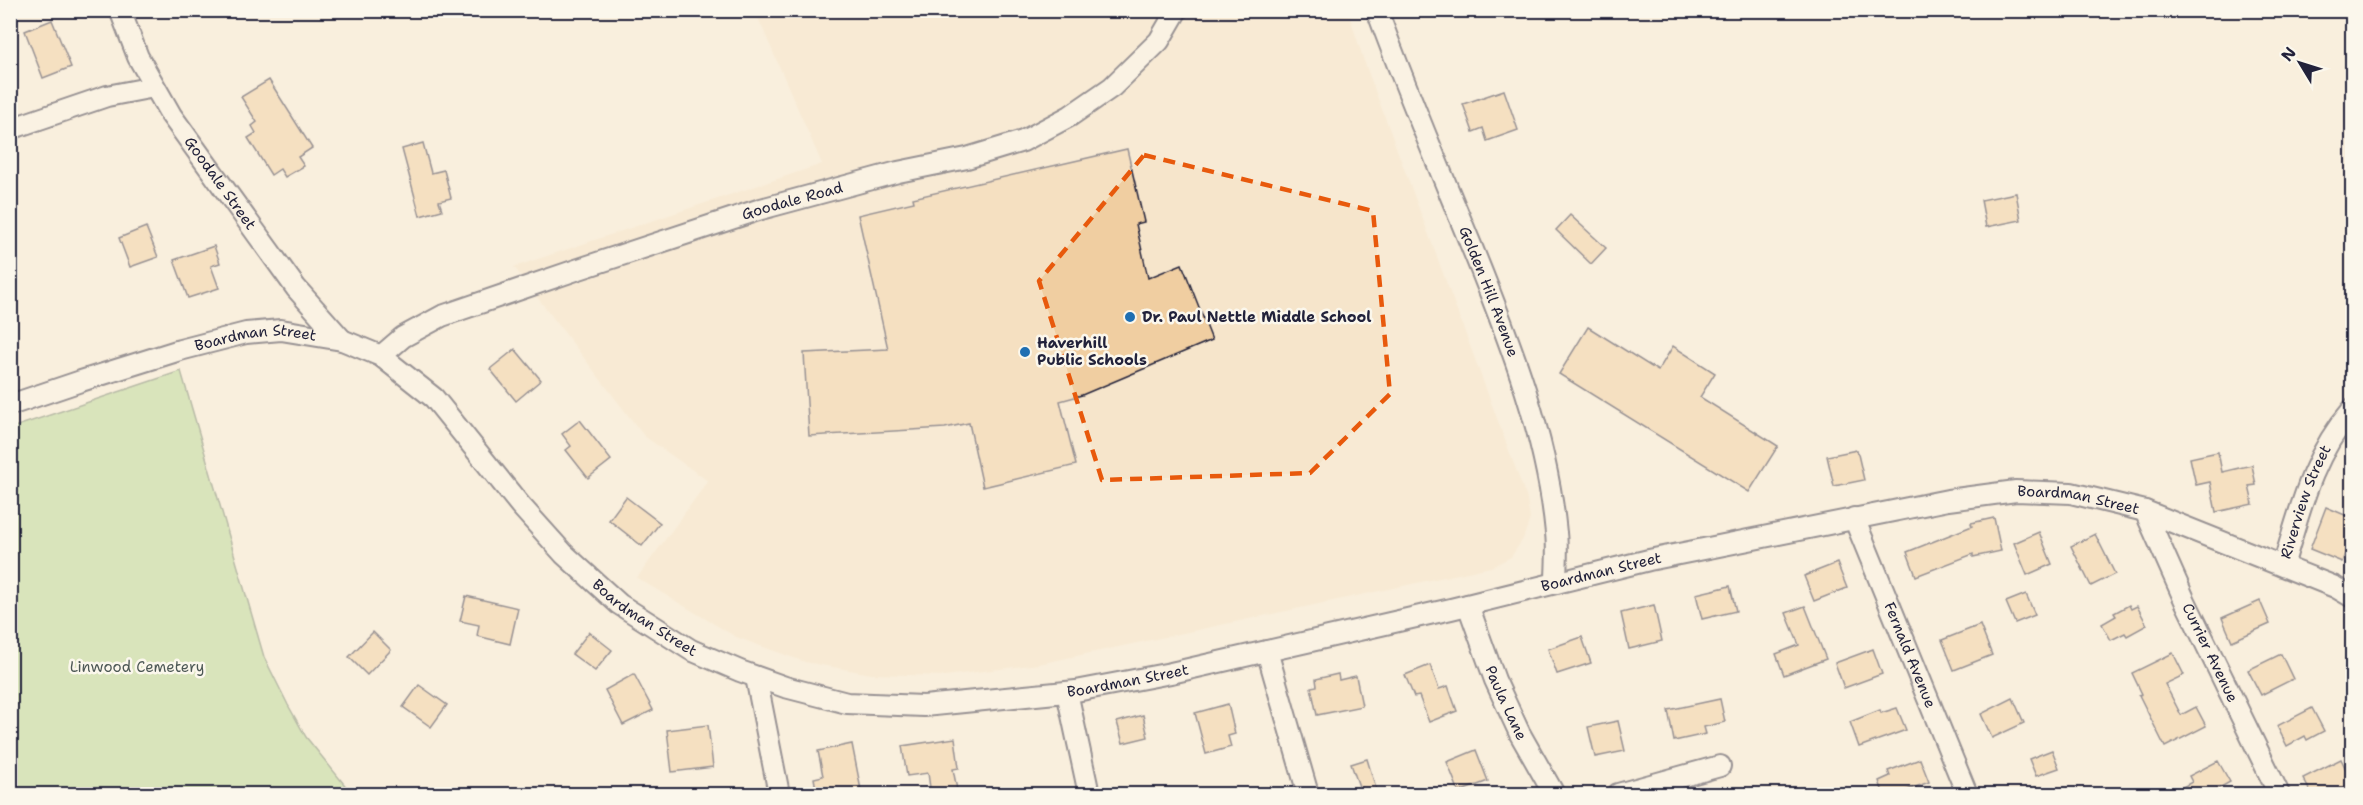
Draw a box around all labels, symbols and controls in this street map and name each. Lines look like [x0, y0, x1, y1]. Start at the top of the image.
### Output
north arrow [2270, 33, 2330, 93]
text: N [2276, 43, 2301, 66]
street label: Goodale Street [180, 132, 261, 234]
street label: Goodale Road [739, 177, 845, 225]
street label: Golden Hill Avenue [1454, 223, 1523, 360]
place label: Dr. Paul Nettle Middle School [1142, 307, 1371, 327]
marker: Dr. Paul Nettle Middle School [1123, 310, 1137, 324]
street label: Boardman Street [193, 320, 318, 356]
place label: Haverhill Public Schools [1037, 333, 1147, 370]
marker: Haverhill Public Schools [1018, 345, 1032, 359]
street label: Riverview Street [2276, 441, 2335, 561]
street label: Boardman Street [2017, 481, 2141, 519]
street label: Boardman Street [1539, 548, 1663, 596]
street label: Boardman Street [588, 575, 700, 661]
street label: Fernald Avenue [1879, 599, 1941, 711]
street label: Currier Avenue [2178, 600, 2243, 706]
park label: Linwood Cemetery [70, 657, 204, 677]
street label: Boardman Street [1066, 659, 1190, 702]
street label: Paula Lane [1481, 663, 1532, 744]

